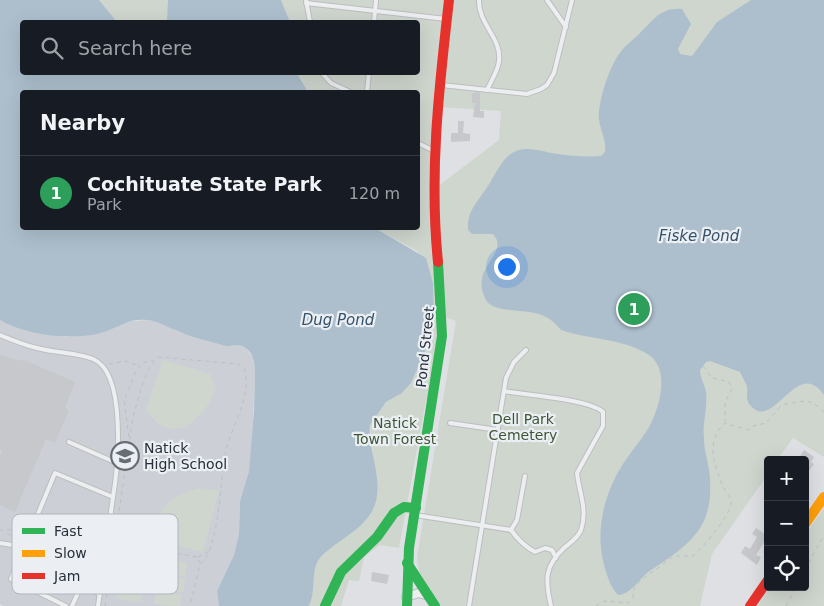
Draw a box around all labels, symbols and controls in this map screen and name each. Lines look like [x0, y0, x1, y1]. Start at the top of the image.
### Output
search box [20, 20, 420, 75]
icon: search [38, 34, 66, 62]
text: Search here [78, 37, 192, 59]
text: Nearby [40, 111, 125, 135]
text: Cochituate State Park [87, 173, 322, 195]
text: 1 [50, 184, 62, 203]
text: 120 m [349, 184, 400, 203]
text: Park [87, 195, 122, 214]
water label: Fiske Pond [659, 227, 740, 245]
your location [494, 254, 520, 280]
pin: 1 [618, 290, 650, 328]
street label: Pond Street [413, 305, 437, 388]
water label: Dug Pond [302, 311, 375, 329]
park label: Dell Park Cemetery [489, 411, 557, 443]
park label: Natick Town Forest [353, 415, 437, 447]
place label: Natick High School [144, 440, 227, 472]
school or university icon: Natick High School [110, 441, 140, 471]
map controls [764, 456, 809, 591]
button: + [764, 456, 809, 501]
button: − [764, 501, 809, 546]
legend [12, 514, 178, 594]
text: Fast [54, 523, 83, 539]
text: Slow [54, 545, 87, 561]
button: locate [764, 546, 809, 591]
text: Jam [53, 568, 80, 584]

